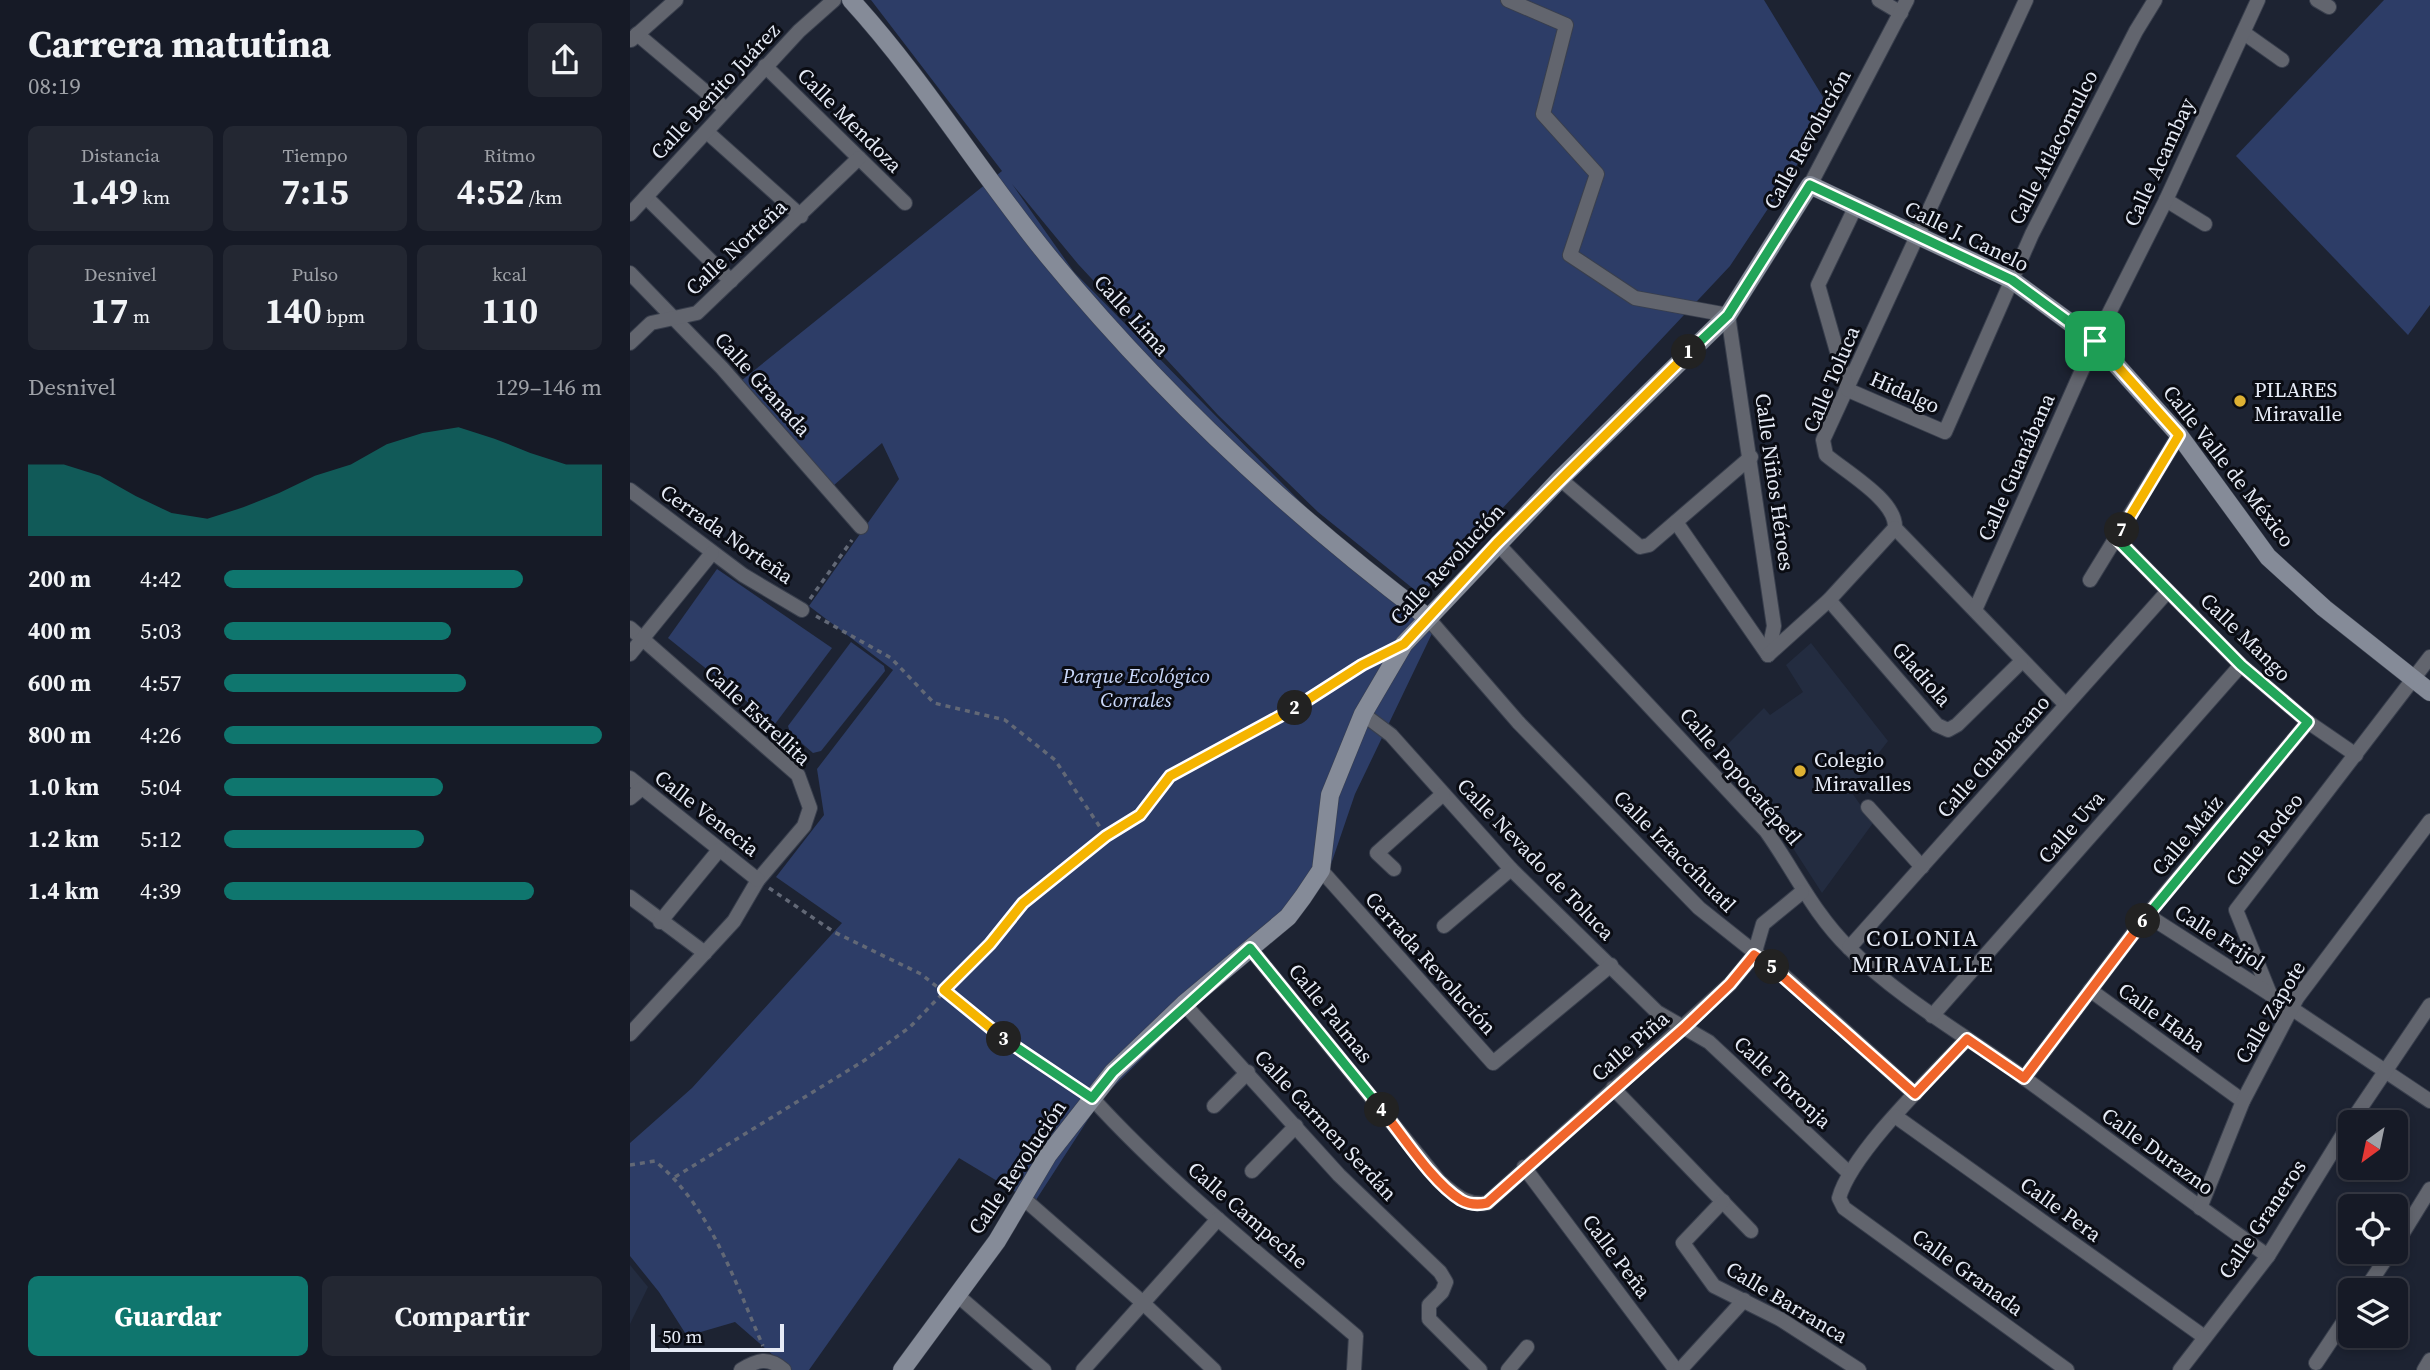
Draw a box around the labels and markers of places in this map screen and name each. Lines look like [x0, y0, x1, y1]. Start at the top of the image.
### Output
pin [2065, 311, 2125, 371]
pin: 1 [1672, 334, 1706, 370]
place label: PILARES Miravalle [2254, 375, 2342, 428]
marker: PILARES Miravalle [2232, 393, 2248, 409]
pin: 7 [2104, 512, 2140, 548]
pin: 2 [1278, 690, 1312, 726]
place label: Colegio Miravalles [1814, 745, 1911, 798]
marker: Colegio Miravalles [1792, 763, 1808, 779]
pin: 6 [2126, 904, 2160, 939]
pin: 5 [1754, 950, 1790, 984]
pin: 3 [986, 1021, 1022, 1056]
pin: 4 [1364, 1092, 1400, 1128]

